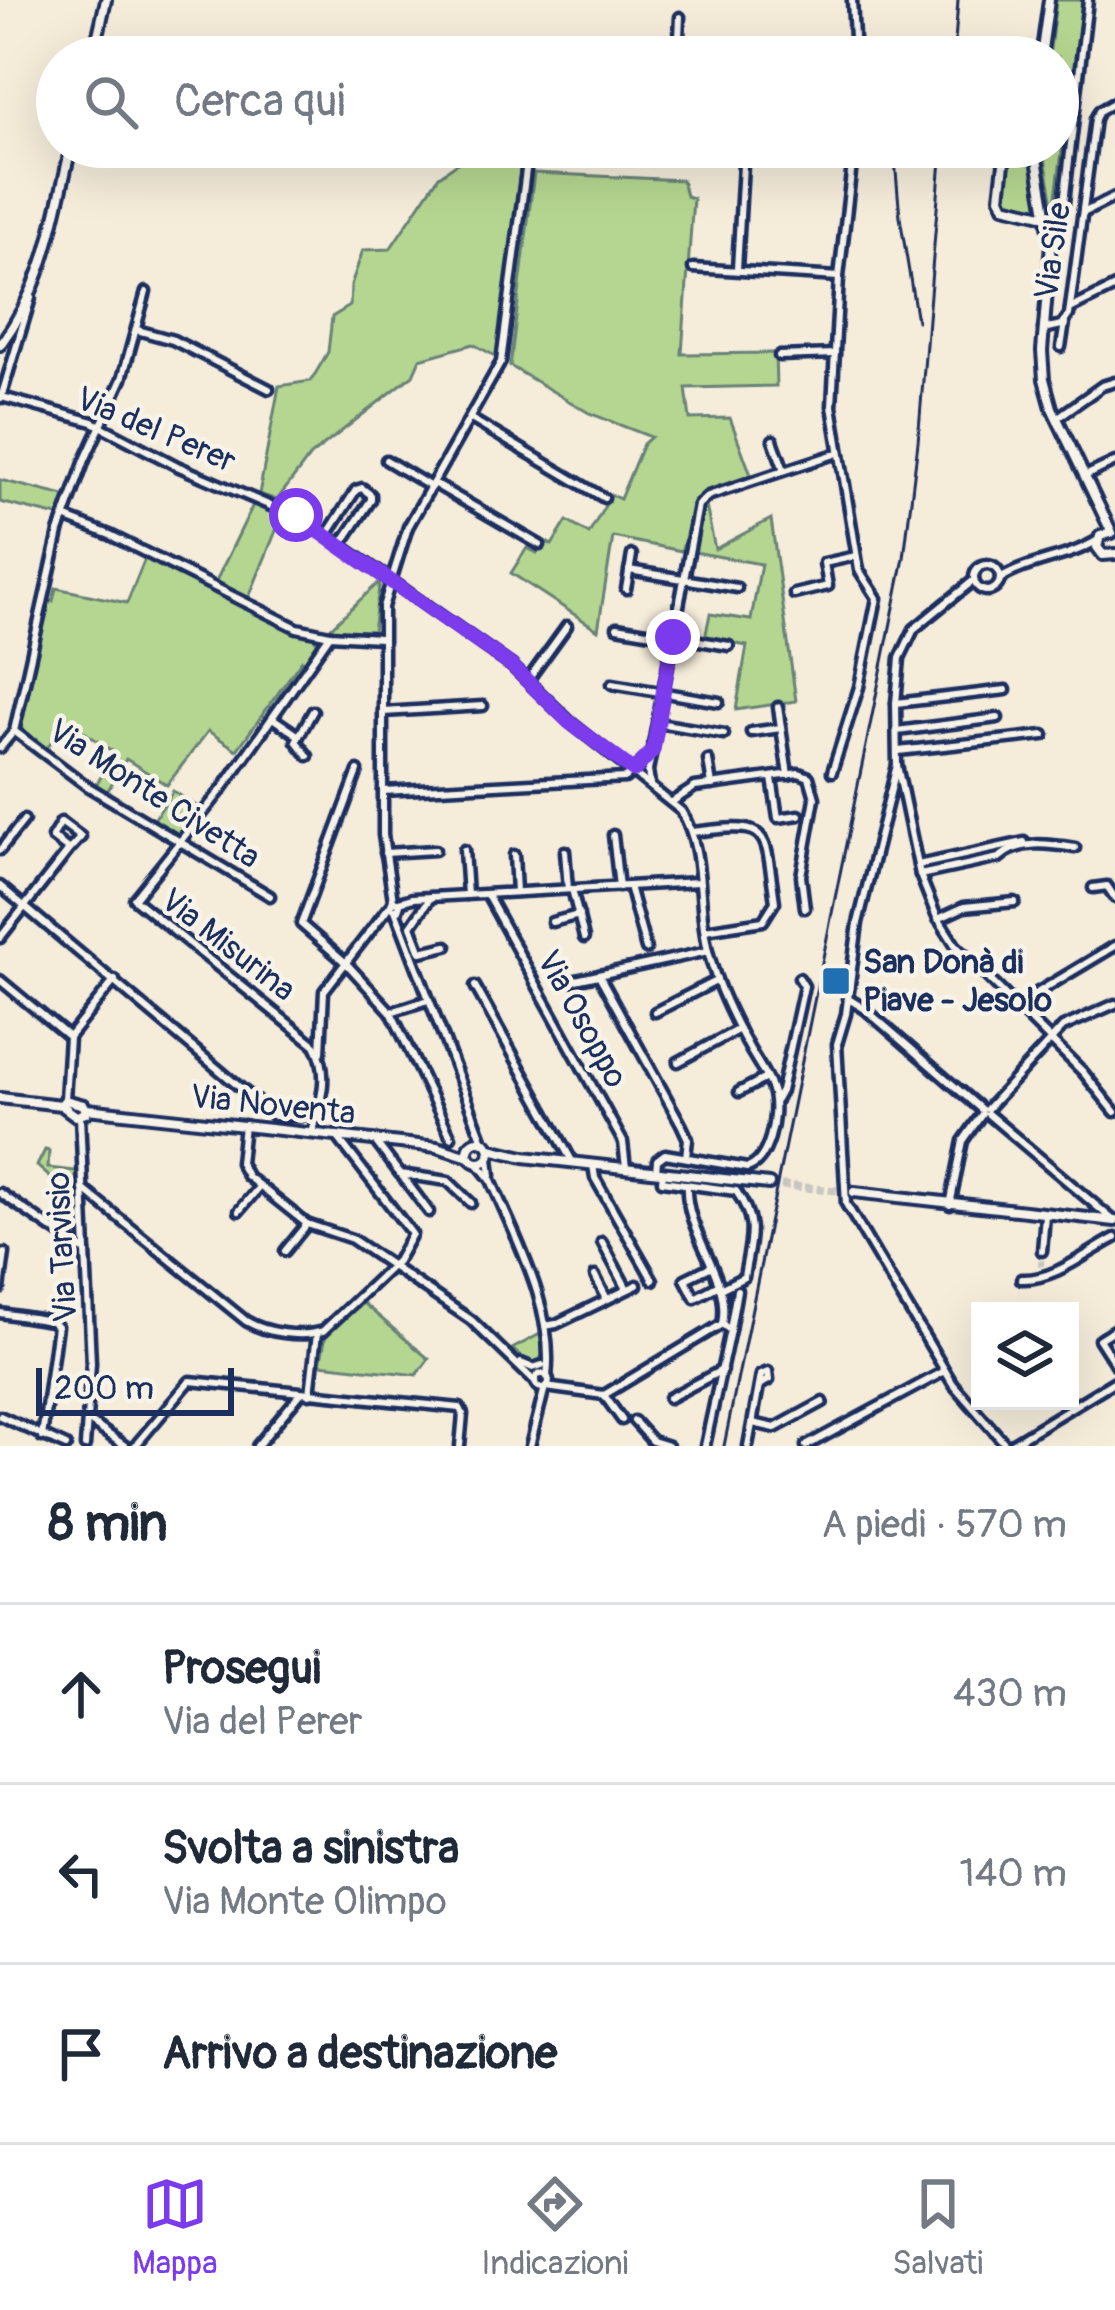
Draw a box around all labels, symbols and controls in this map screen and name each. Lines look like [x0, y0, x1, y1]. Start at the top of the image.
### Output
search box [36, 36, 1079, 168]
icon: search [78, 69, 144, 135]
text: Cerca qui [174, 74, 345, 130]
street label: Via Sile [1026, 200, 1080, 302]
street label: Via del Perer [70, 378, 242, 482]
route start [269, 488, 323, 542]
route end [646, 610, 700, 664]
street label: Via Monte Civetta [40, 710, 268, 878]
street label: Via Misurina [152, 880, 304, 1010]
place label: San Donà di Piave - Jesolo [863, 942, 1052, 1021]
street label: Via Osoppo [528, 943, 636, 1095]
marker: San Donà di Piave - Jesolo [820, 965, 852, 997]
street label: Via Noventa [188, 1076, 358, 1134]
street label: Via Tarvisio [38, 1171, 86, 1323]
map controls [971, 1302, 1079, 1410]
button: layers [971, 1302, 1079, 1410]
scale bar [36, 1362, 234, 1415]
text: 200 m [54, 1368, 154, 1409]
text: 8 min [48, 1492, 168, 1556]
text: A piedi · 570 m [822, 1500, 1067, 1549]
text: Prosegui [162, 1641, 321, 1697]
icon: ahead [48, 1661, 114, 1727]
text: 430 m [953, 1669, 1067, 1718]
text: Via del Perer [162, 1697, 362, 1746]
text: Svolta a sinistra [162, 1821, 459, 1877]
icon: left [48, 1841, 114, 1907]
text: 140 m [959, 1849, 1067, 1898]
text: Via Monte Olimpo [162, 1877, 447, 1926]
icon: arrive [48, 2021, 114, 2087]
text: Arrivo a destinazione [162, 2026, 557, 2082]
tab: Mappa [132, 2171, 218, 2284]
tab: Indicazioni [481, 2171, 628, 2284]
tab: Salvati [892, 2171, 983, 2284]

